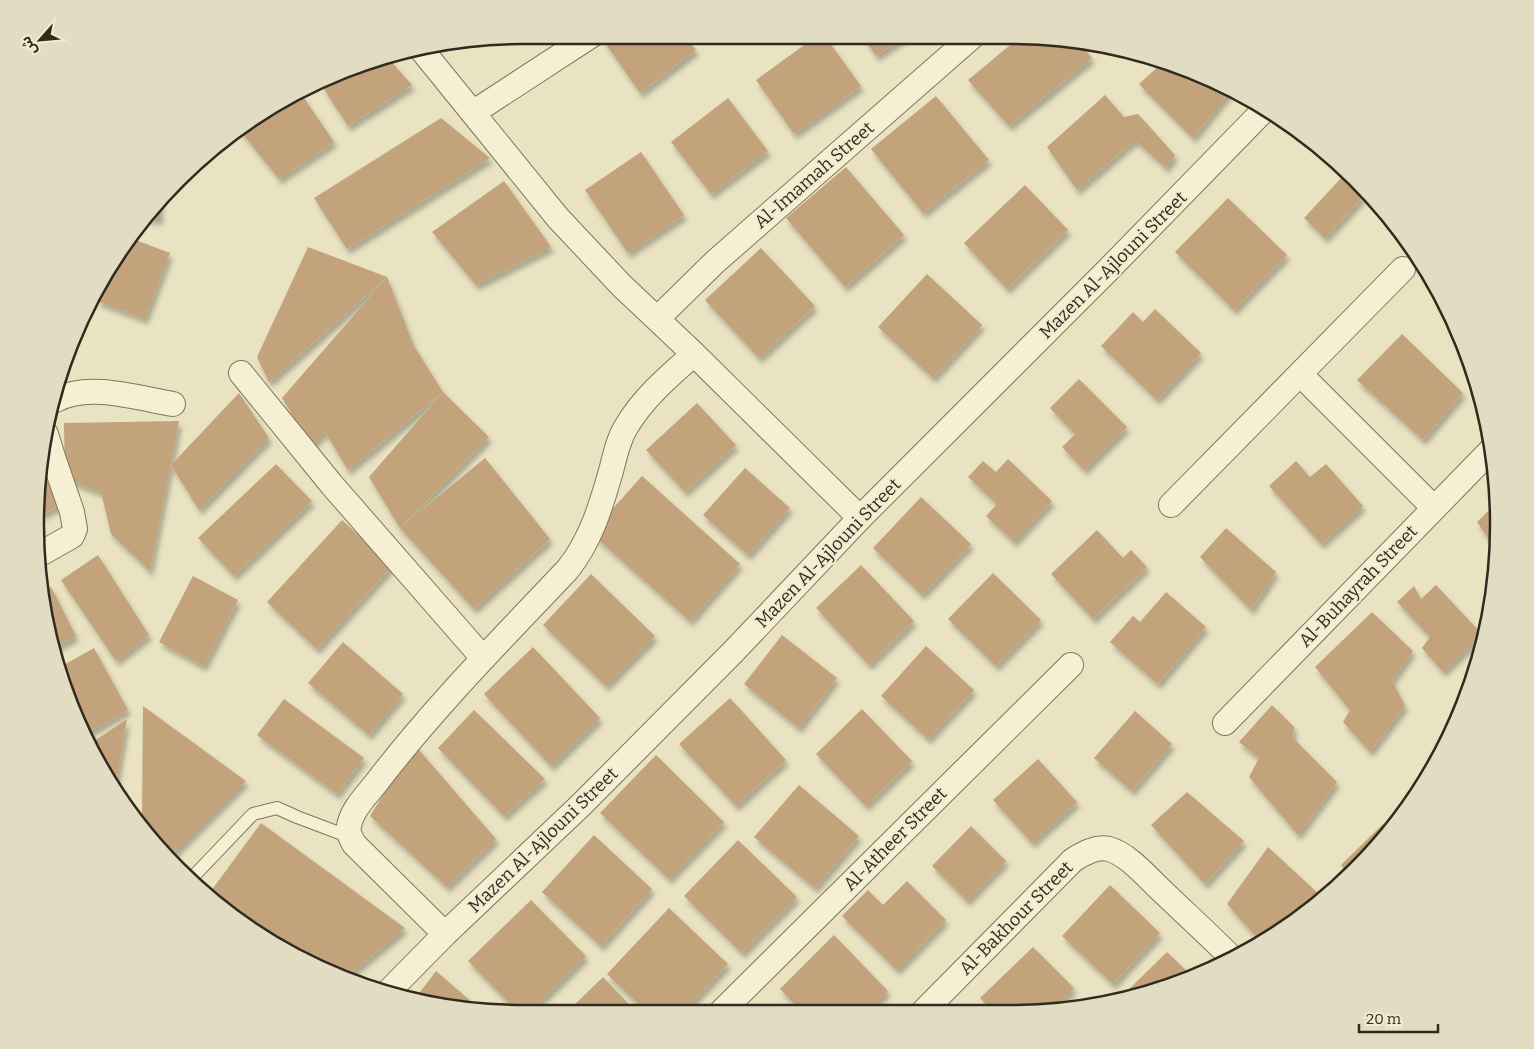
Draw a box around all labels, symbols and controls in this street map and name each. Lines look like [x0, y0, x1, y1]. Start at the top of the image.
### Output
north arrow [15, 15, 65, 65]
text: ش [17, 33, 41, 58]
street label: Al-Imamah Street [749, 117, 879, 233]
street label: Mazen Al-Ajlouni Street [1035, 186, 1192, 343]
street label: Mazen Al-Ajlouni Street [751, 473, 906, 632]
street label: Al-Buhayrah Street [1294, 520, 1422, 652]
street label: Mazen Al-Ajlouni Street [464, 762, 623, 917]
street label: Al-Atheer Street [839, 782, 952, 895]
street label: Al-Bakhour Street [955, 856, 1078, 979]
scale bar [1359, 1002, 1438, 1034]
text: 20 m [1366, 1010, 1402, 1028]

